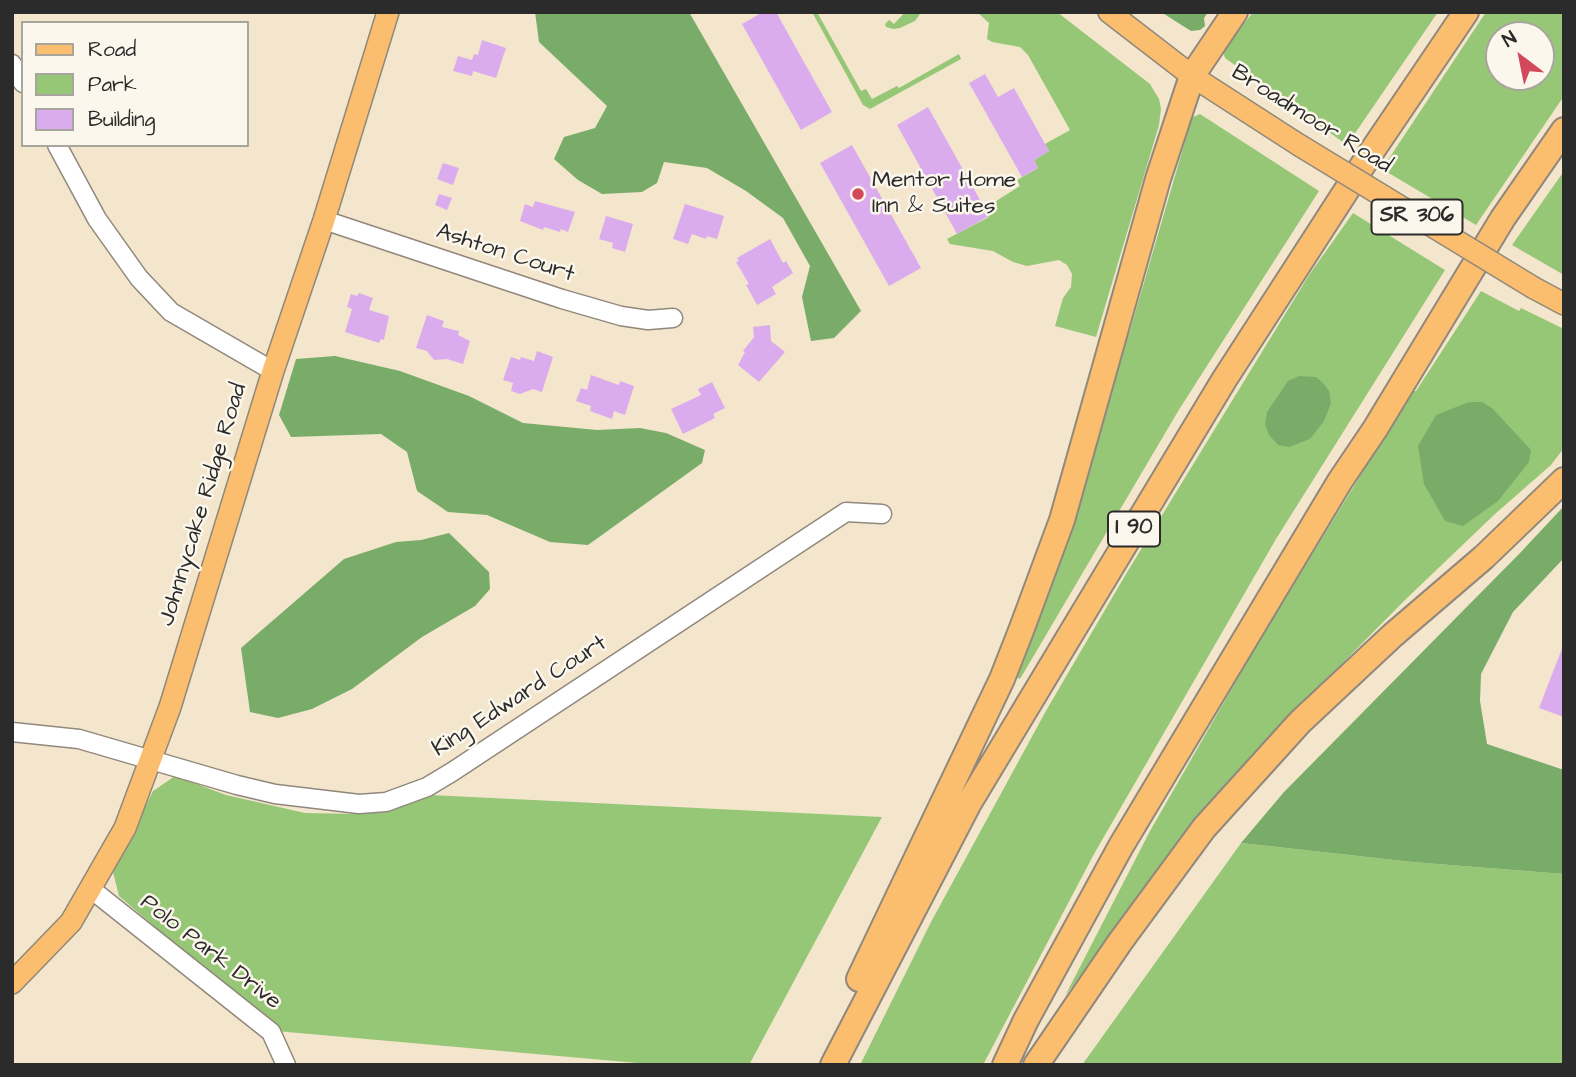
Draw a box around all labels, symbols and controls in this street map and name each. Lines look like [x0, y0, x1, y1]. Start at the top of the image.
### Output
legend [21, 21, 248, 147]
north arrow [1485, 21, 1555, 91]
text: N [1497, 25, 1522, 54]
text: Road [88, 35, 136, 64]
street label: Broadmoor Road [1226, 60, 1396, 180]
text: Park [88, 70, 137, 99]
text: Building [88, 105, 155, 134]
place label: Mentor Home Inn & Suites [872, 167, 1016, 221]
marker: Mentor Home Inn & Suites [850, 186, 866, 202]
road number: SR 306 [1372, 200, 1462, 234]
street label: Ashton Court [432, 219, 578, 289]
street label: Johnnycake Ridge Road [154, 380, 254, 630]
road number: I 90 [1108, 512, 1160, 546]
street label: King Edward Court [428, 630, 612, 764]
street label: Polo Park Drive [134, 889, 286, 1017]

